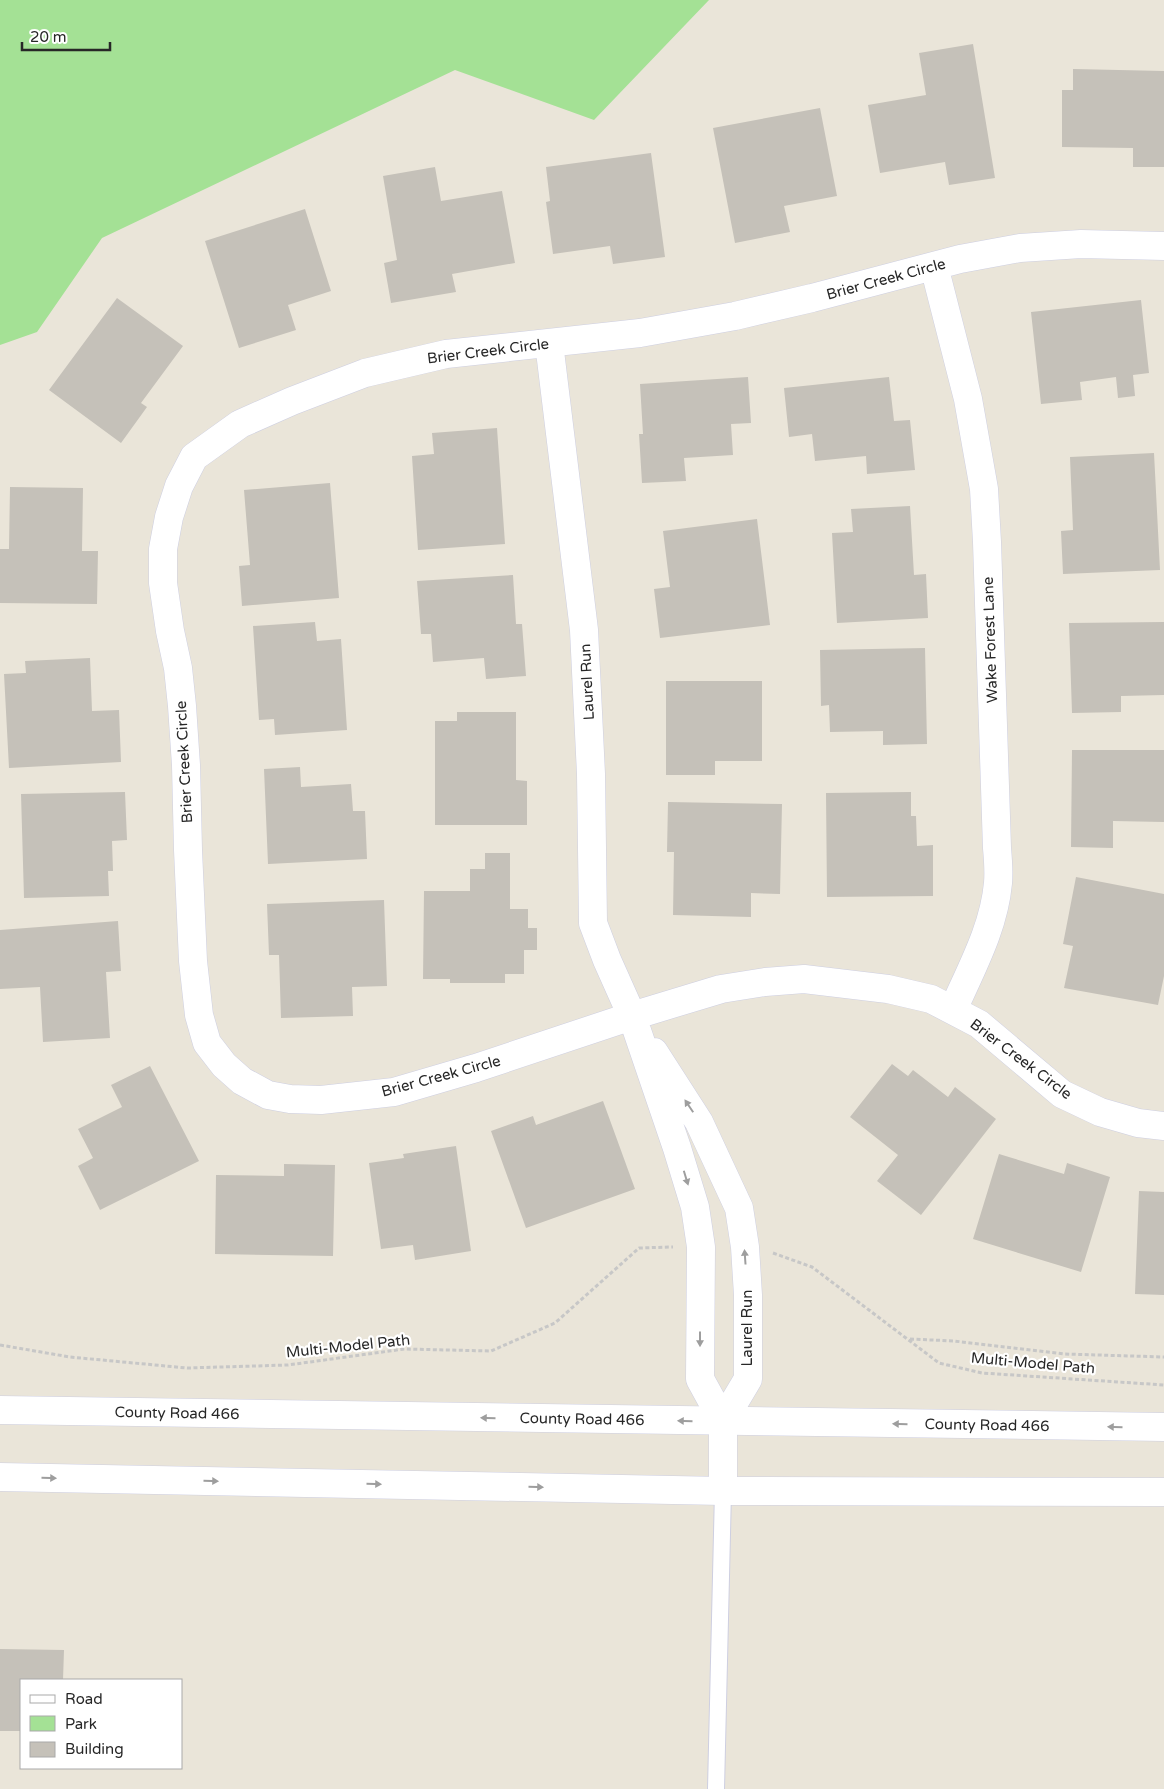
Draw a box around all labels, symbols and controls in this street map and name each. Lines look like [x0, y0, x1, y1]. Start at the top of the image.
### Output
scale bar [22, 20, 110, 52]
text: 20 m [30, 28, 67, 46]
street label: Brier Creek Circle [824, 254, 948, 304]
street label: Brier Creek Circle [426, 335, 550, 367]
street label: Wake Forest Lane [979, 576, 1001, 704]
street label: Laurel Run [576, 643, 598, 721]
street label: Brier Creek Circle [172, 700, 196, 824]
street label: Brier Creek Circle [967, 1015, 1075, 1103]
street label: Brier Creek Circle [379, 1051, 503, 1101]
one-way arrow [684, 1100, 694, 1113]
one-way arrow [683, 1171, 691, 1186]
one-way arrow [741, 1248, 749, 1264]
street label: Laurel Run [738, 1290, 756, 1366]
street label: Multi-Model Path [285, 1331, 411, 1361]
one-way arrow [696, 1331, 704, 1347]
street label: Multi-Model Path [970, 1349, 1096, 1377]
street label: County Road 466 [114, 1403, 240, 1423]
street label: County Road 466 [519, 1409, 645, 1429]
one-way arrow [480, 1413, 496, 1421]
street label: County Road 466 [924, 1415, 1050, 1435]
one-way arrow [677, 1417, 693, 1425]
one-way arrow [892, 1420, 908, 1428]
one-way arrow [1107, 1423, 1123, 1431]
one-way arrow [41, 1475, 57, 1483]
one-way arrow [203, 1477, 219, 1485]
one-way arrow [366, 1480, 382, 1488]
one-way arrow [528, 1483, 544, 1491]
legend [20, 1679, 182, 1769]
text: Road [65, 1690, 103, 1708]
text: Park [65, 1715, 97, 1733]
text: Building [65, 1740, 124, 1758]

